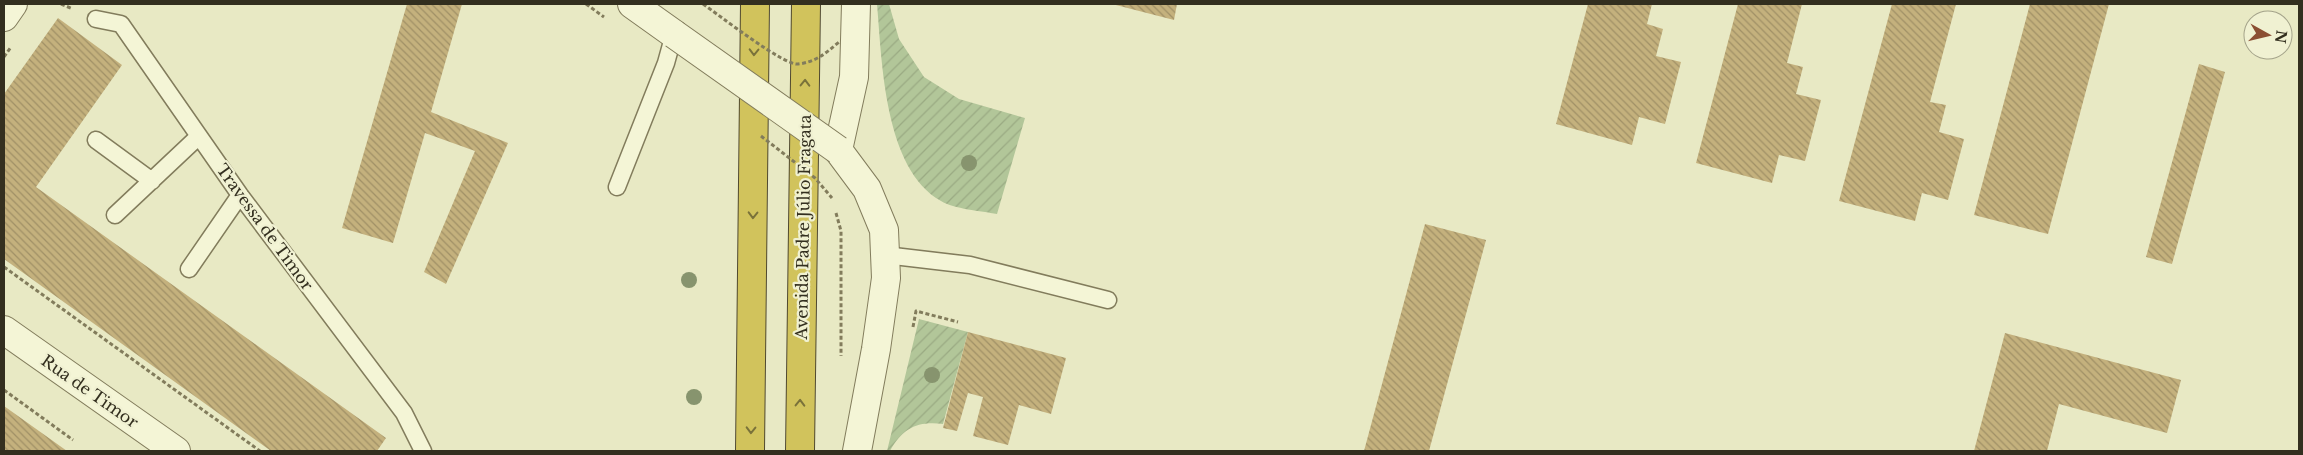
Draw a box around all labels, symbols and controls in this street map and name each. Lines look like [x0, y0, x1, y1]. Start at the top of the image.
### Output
north arrow [2243, 10, 2293, 60]
text: N [2271, 29, 2291, 45]
one-way arrow [749, 49, 759, 57]
one-way arrow [799, 78, 810, 86]
street label: Avenida Padre Júlio Fragata [791, 114, 815, 341]
street label: Travessa de Timor [212, 160, 318, 294]
one-way arrow [748, 212, 758, 219]
street label: Rua de Timor [38, 350, 143, 432]
one-way arrow [795, 398, 806, 406]
one-way arrow [746, 426, 756, 434]

